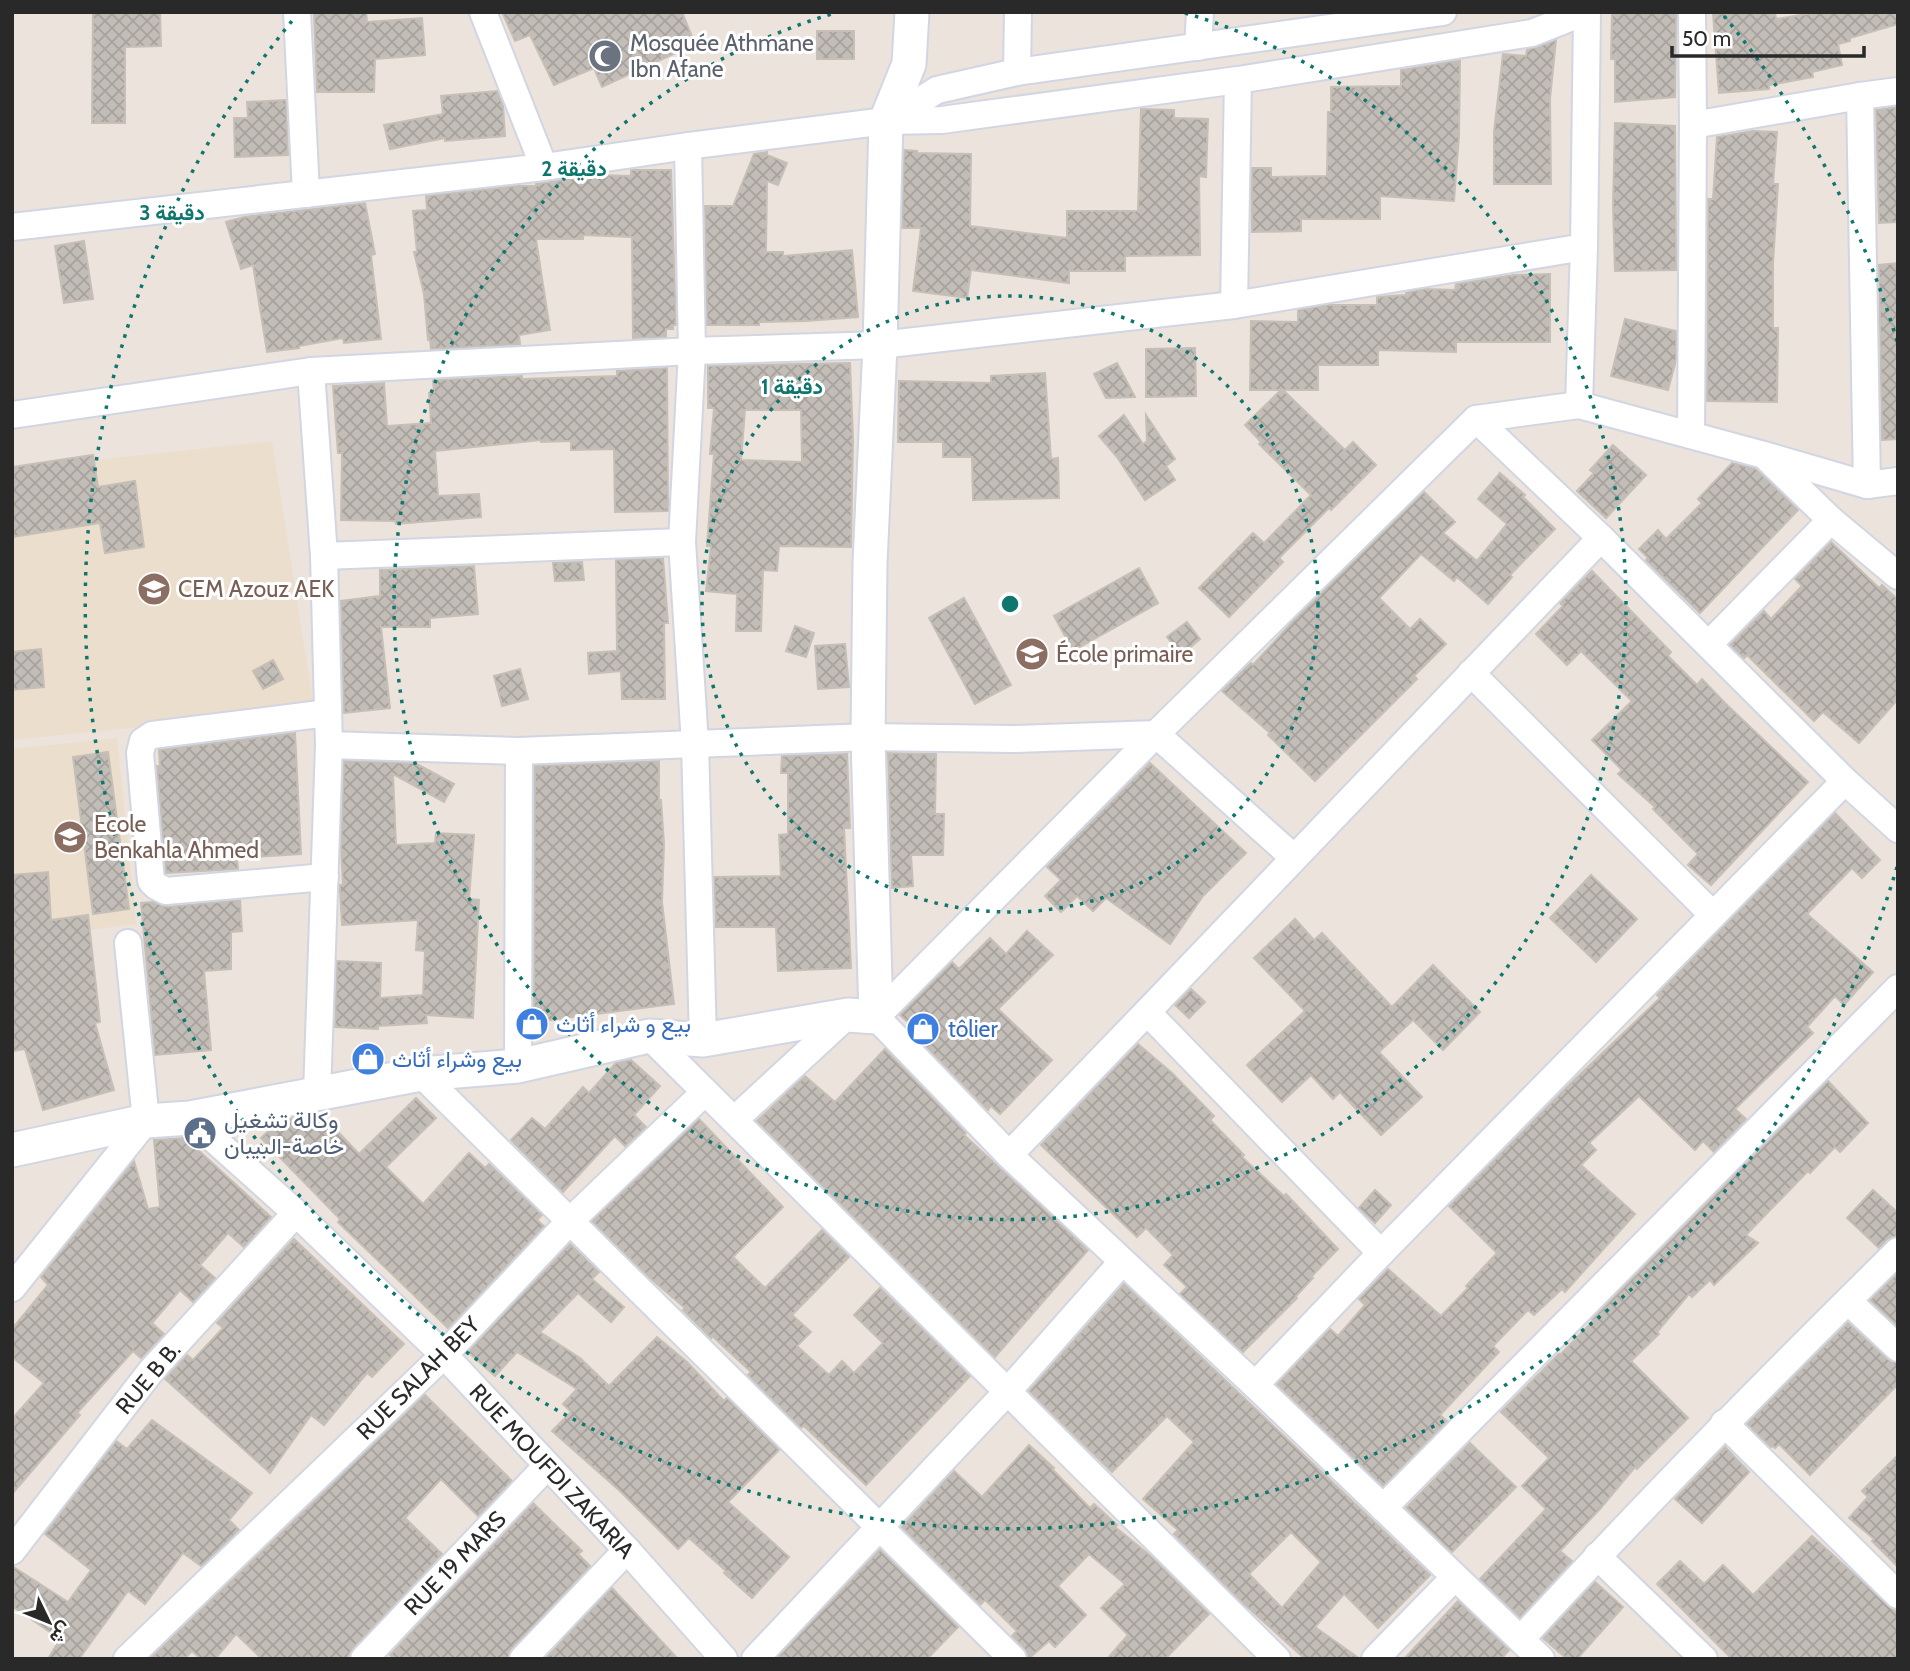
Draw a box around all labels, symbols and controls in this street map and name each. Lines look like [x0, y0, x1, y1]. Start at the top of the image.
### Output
scale bar [1672, 14, 1864, 58]
text: 50 m [1682, 26, 1731, 51]
place label: Mosquée Athmane Ibn Afane [630, 29, 814, 83]
mosque icon: Mosquée Athmane Ibn Afane [586, 37, 624, 75]
text: 2 دقيقة [541, 156, 607, 181]
text: 3 دقيقة [139, 200, 205, 225]
text: 1 دقيقة [761, 374, 823, 399]
school or university icon: CEM Azouz AEK [135, 570, 173, 608]
place label: CEM Azouz AEK [178, 575, 334, 603]
centre of rings [998, 592, 1022, 616]
school or university icon: École primaire [1013, 635, 1051, 673]
place label: École primaire [1056, 639, 1194, 668]
place label: Ecole Benkahla Ahmed [94, 810, 259, 864]
school or university icon: Ecole Benkahla Ahmed [51, 818, 89, 856]
shop icon: بيع و شراء أثاث [513, 1005, 551, 1043]
place label: بيع و شراء أثاث [556, 1010, 691, 1040]
shop icon: tôlier [904, 1010, 942, 1048]
place label: tôlier [948, 1015, 998, 1043]
shop icon: بيع وشراء أثاث [349, 1040, 387, 1078]
place label: بيع وشراء أثاث [392, 1045, 522, 1075]
place label: وكالة تشغيل خاصة-البيبان [224, 1106, 344, 1160]
public building icon: وكالة تشغيل خاصة-البيبان [181, 1114, 219, 1152]
street label: RUE SALAH BEY [351, 1310, 486, 1445]
street label: RUE B B. [110, 1336, 186, 1420]
street label: RUE MOUFDI ZAKARIA [464, 1378, 640, 1564]
street label: RUE 19 MARS [398, 1505, 512, 1621]
north arrow [14, 1587, 84, 1657]
text: ش [45, 1617, 77, 1650]

